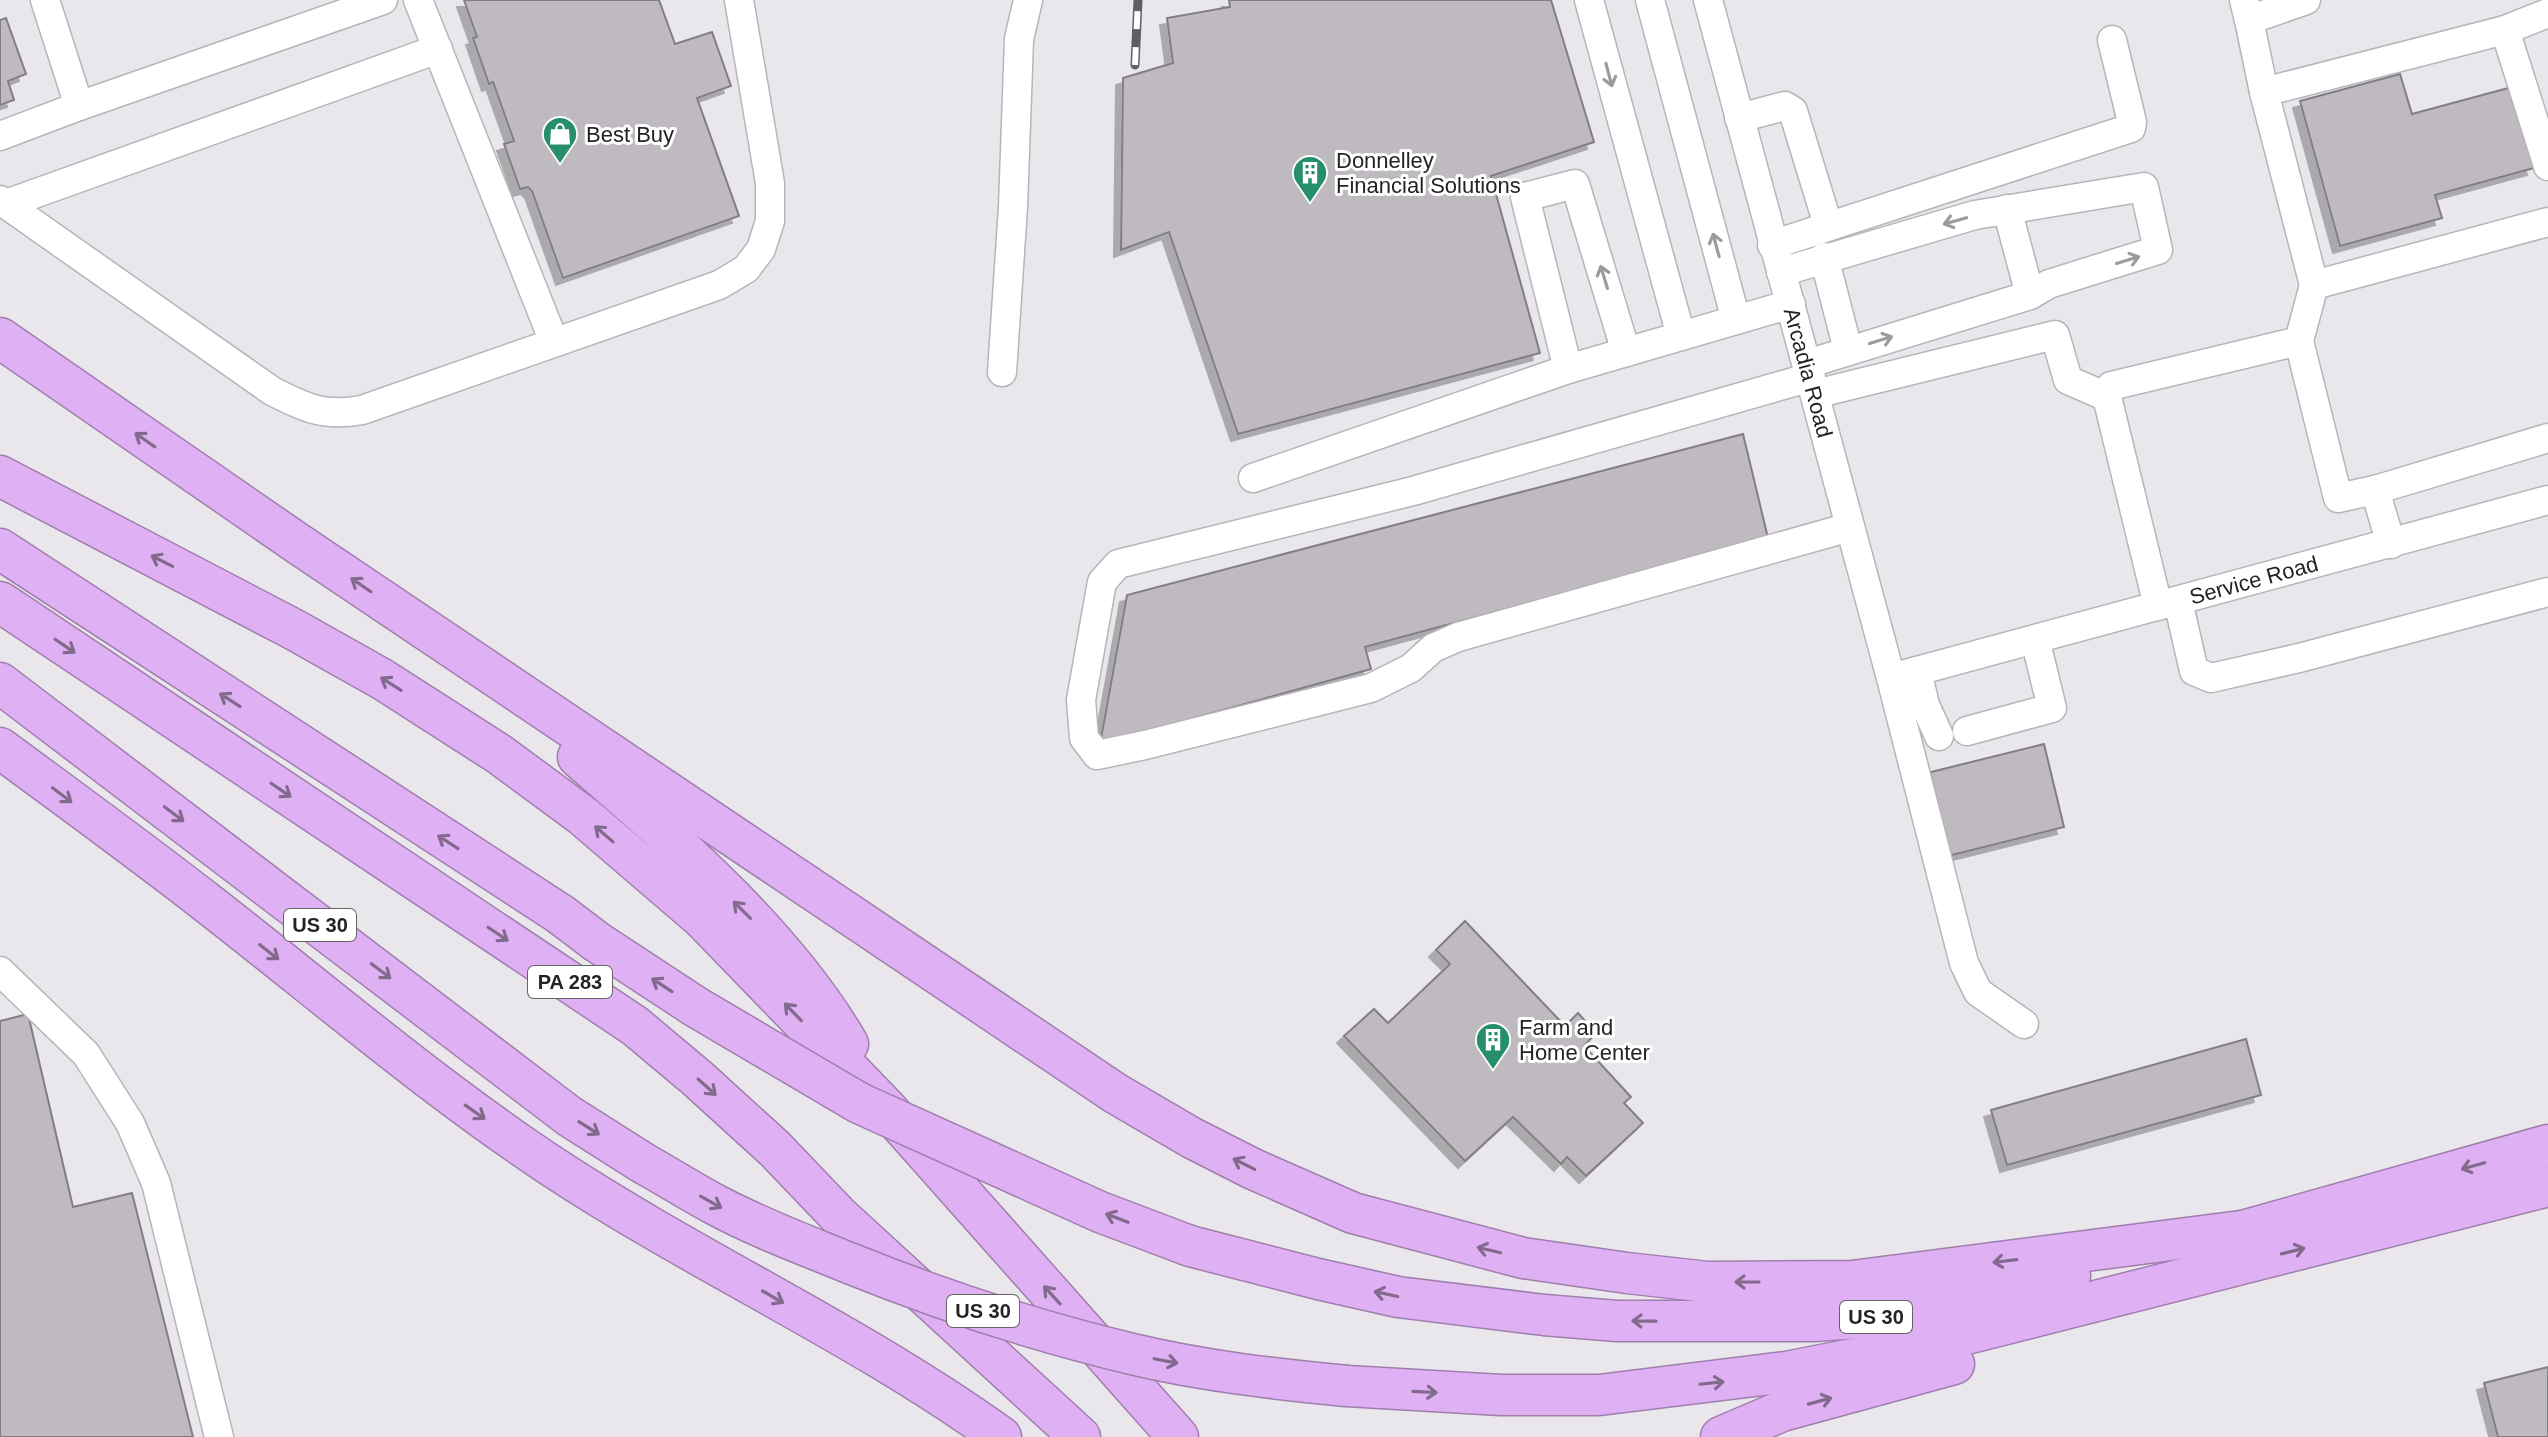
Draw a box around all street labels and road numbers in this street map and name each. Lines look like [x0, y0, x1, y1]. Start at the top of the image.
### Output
street label: Arcadia Road [1779, 305, 1838, 440]
street label: Service Road [2187, 550, 2321, 609]
road number: US 30 [284, 909, 356, 941]
road number: PA 283 [528, 966, 612, 998]
road number: US 30 [947, 1295, 1019, 1327]
road number: US 30 [1840, 1301, 1912, 1333]

